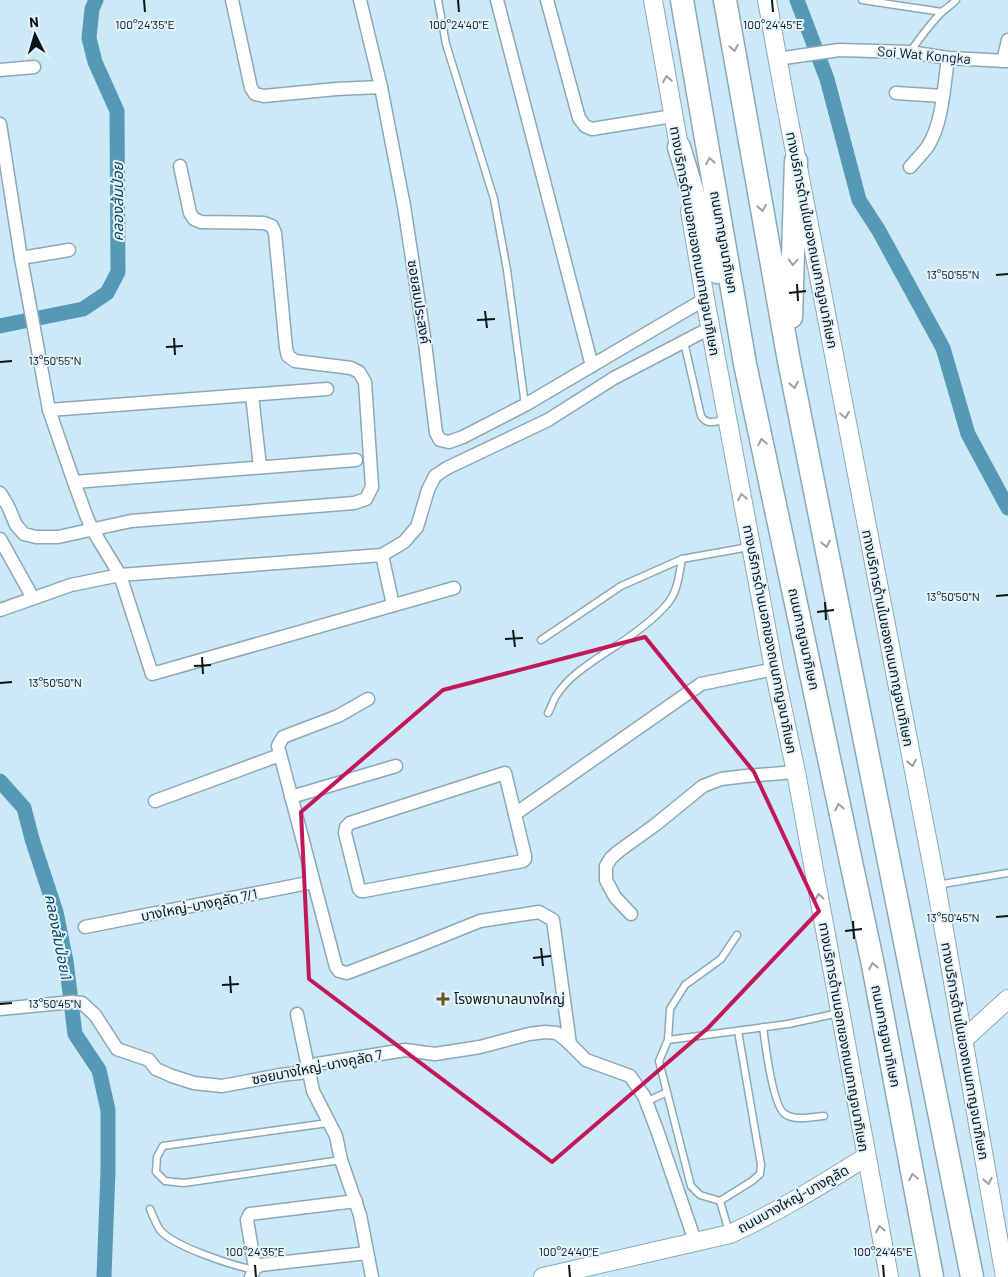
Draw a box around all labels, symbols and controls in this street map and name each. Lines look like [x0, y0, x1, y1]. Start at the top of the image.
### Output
north arrow [10, 10, 60, 60]
text: N [28, 13, 39, 30]
text: 100°24'35"E [115, 17, 175, 31]
text: 100°24'40"E [429, 17, 489, 31]
text: 100°24'45"E [743, 17, 803, 31]
street label: Soi Wat Kongka [877, 42, 972, 67]
one-way arrow [728, 44, 738, 52]
one-way arrow [662, 74, 672, 83]
street label: ทางบริการด้านนอกของถนนกาญจนาภิเษก [667, 125, 723, 357]
street label: ทางบริการด้านในของถนนกาญจนาภิเษก [783, 130, 842, 350]
one-way arrow [706, 157, 716, 165]
water label: คลองส้มป่อย [108, 161, 126, 241]
street label: ถนนกาญจนาภิเษก [707, 189, 741, 295]
one-way arrow [756, 204, 766, 212]
one-way arrow [787, 258, 798, 266]
street label: ซอยสมประสงค์ [404, 259, 435, 345]
text: 13°50'55"N [926, 267, 980, 281]
text: 13°50'55"N [28, 353, 82, 367]
one-way arrow [788, 381, 799, 390]
one-way arrow [839, 410, 850, 419]
one-way arrow [757, 438, 768, 447]
one-way arrow [737, 493, 748, 501]
street label: ทางบริการด้านนอกของถนนกาญจนาภิเษก [740, 523, 801, 755]
street label: ทางบริการด้านในของถนนกาญจนาภิเษก [859, 528, 918, 748]
one-way arrow [820, 540, 831, 549]
street label: ถนนกาญจนาภิเษก [785, 586, 824, 691]
text: 13°50'50"N [926, 589, 980, 603]
text: 13°50'50"N [28, 675, 82, 689]
one-way arrow [907, 759, 917, 768]
one-way arrow [835, 803, 845, 812]
street label: บางใหญ่-บางคูลัด 7/1 [139, 885, 259, 925]
water label: คลองส้มป่อย 1 [42, 892, 76, 981]
one-way arrow [814, 893, 824, 902]
text: 13°50'45"N [926, 910, 980, 924]
street label: ทางบริการด้านนอกของถนนกาญจนาภิเษก [816, 921, 873, 1153]
street label: ทางบริการด้านในของถนนกาญจนาภิเษก [938, 941, 993, 1161]
one-way arrow [868, 962, 879, 971]
street label: ถนนกาญจนาภิเษก [868, 983, 905, 1089]
place label: โรงพยาบาลบางใหญ่ [454, 990, 565, 1007]
marker: โรงพยาบาลบางใหญ่ [436, 992, 450, 1006]
text: 13°50'45"N [28, 996, 82, 1010]
street label: ซอยบางใหญ่-บางคูลัด 7 [250, 1045, 384, 1088]
street label: ถนนบางใหญ่-บางคูลัด [734, 1161, 852, 1237]
one-way arrow [909, 1173, 919, 1182]
one-way arrow [982, 1177, 992, 1186]
one-way arrow [875, 1225, 886, 1234]
text: 100°24'35"E [225, 1244, 285, 1258]
text: 100°24'40"E [539, 1244, 599, 1258]
text: 100°24'45"E [853, 1244, 913, 1258]

